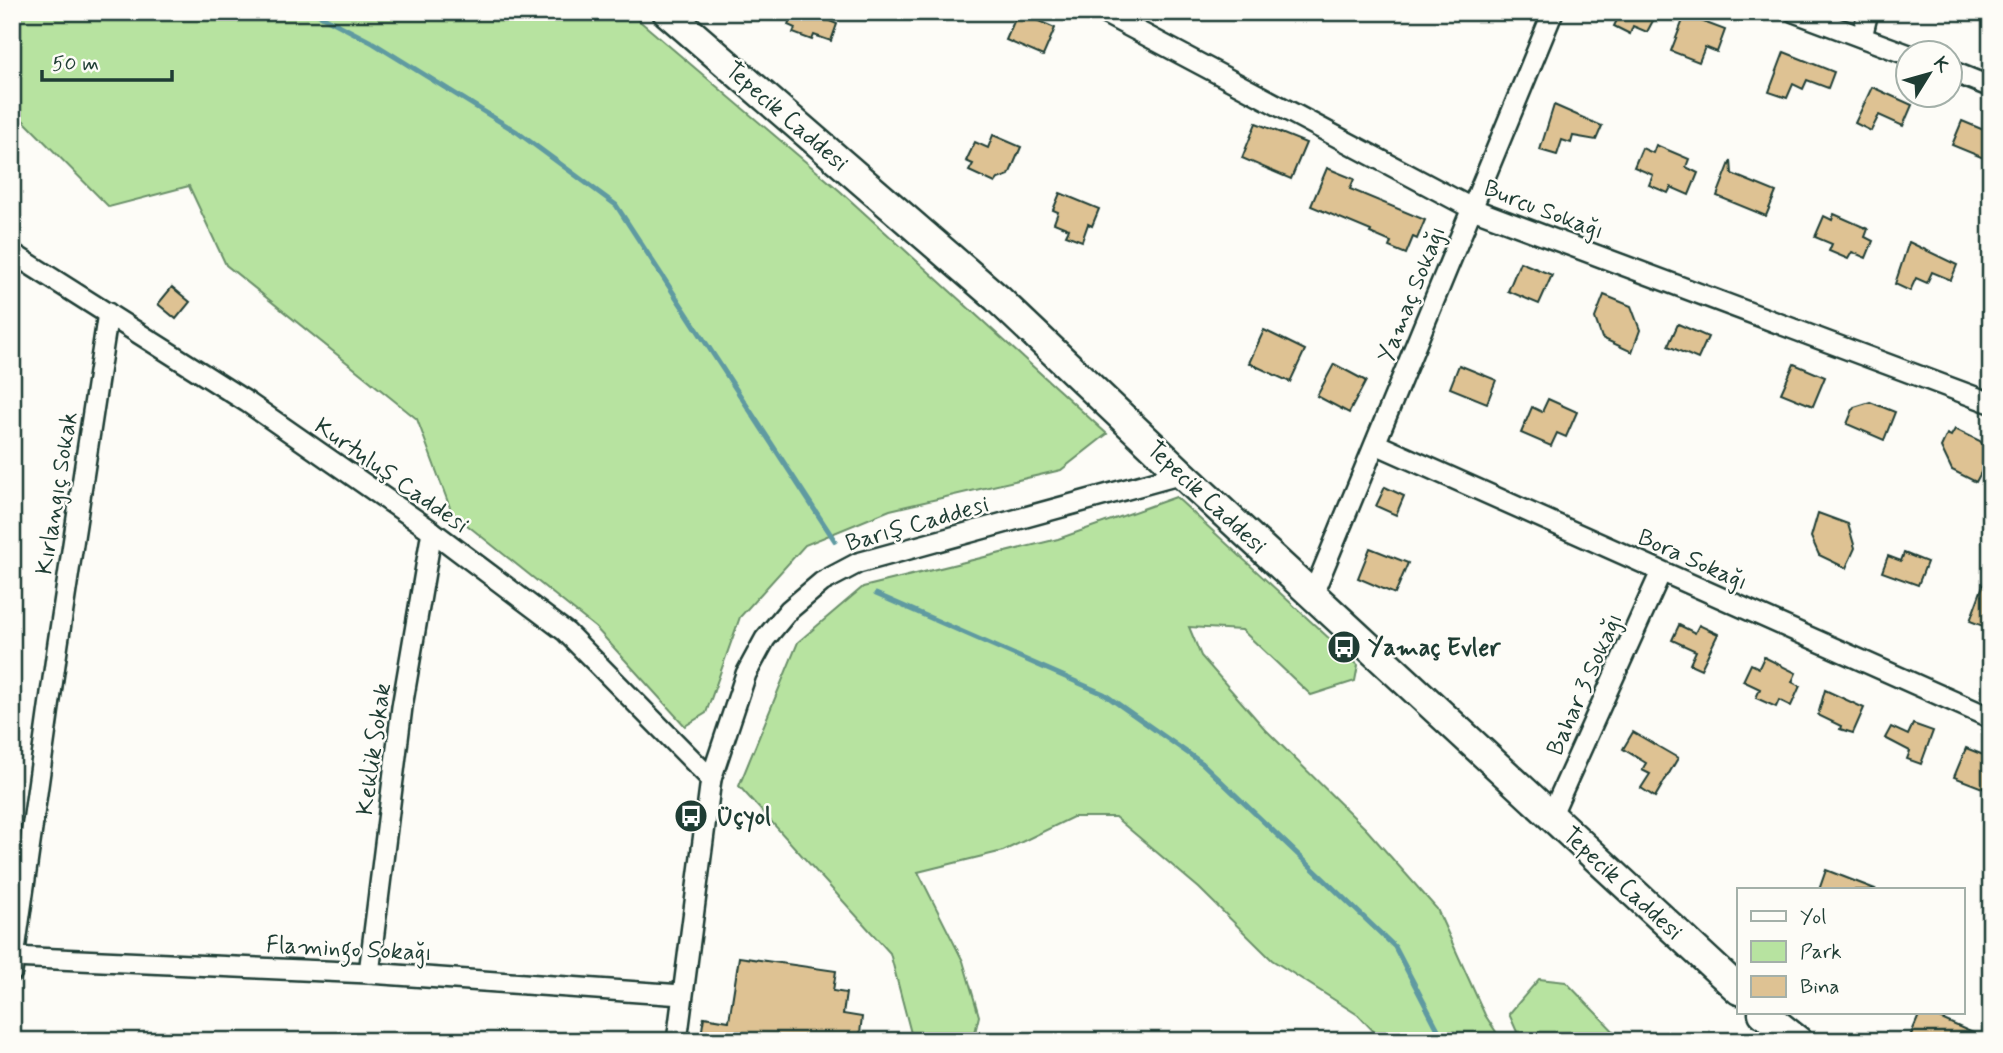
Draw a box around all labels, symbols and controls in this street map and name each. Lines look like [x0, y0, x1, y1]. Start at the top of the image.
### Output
scale bar [42, 38, 172, 82]
north arrow [1895, 38, 1965, 108]
text: 50 m [52, 50, 99, 78]
text: K [1927, 52, 1956, 78]
street label: Tepecik Caddesi [718, 55, 854, 179]
street label: Burcu Sokağı [1479, 173, 1608, 248]
street label: Yamaç Sokağı [1371, 222, 1454, 367]
street label: Kırlangıç Sokak [29, 409, 86, 577]
street label: Kurtuluş Caddesi [308, 411, 475, 541]
street label: Tepecik Caddesi [1139, 435, 1273, 562]
street label: Barış Caddesi [842, 489, 993, 560]
street label: Bora Sokağı [1633, 522, 1752, 598]
street label: Bahar 3 Sokağı [1540, 609, 1631, 761]
bus stop icon: Yamaç Evler [1325, 628, 1363, 666]
place label: Yamaç Evler [1368, 633, 1501, 664]
street label: Keklik Sokak [350, 681, 399, 817]
bus stop icon: Üçyol [672, 797, 710, 835]
place label: Üçyol [716, 802, 771, 833]
street label: Tepecik Caddesi [1555, 821, 1689, 948]
legend [1737, 888, 1965, 1014]
text: Yol [1800, 903, 1826, 931]
street label: Flamingo Sokağı [265, 930, 433, 972]
text: Park [1800, 938, 1842, 966]
text: Bina [1800, 973, 1840, 1001]

